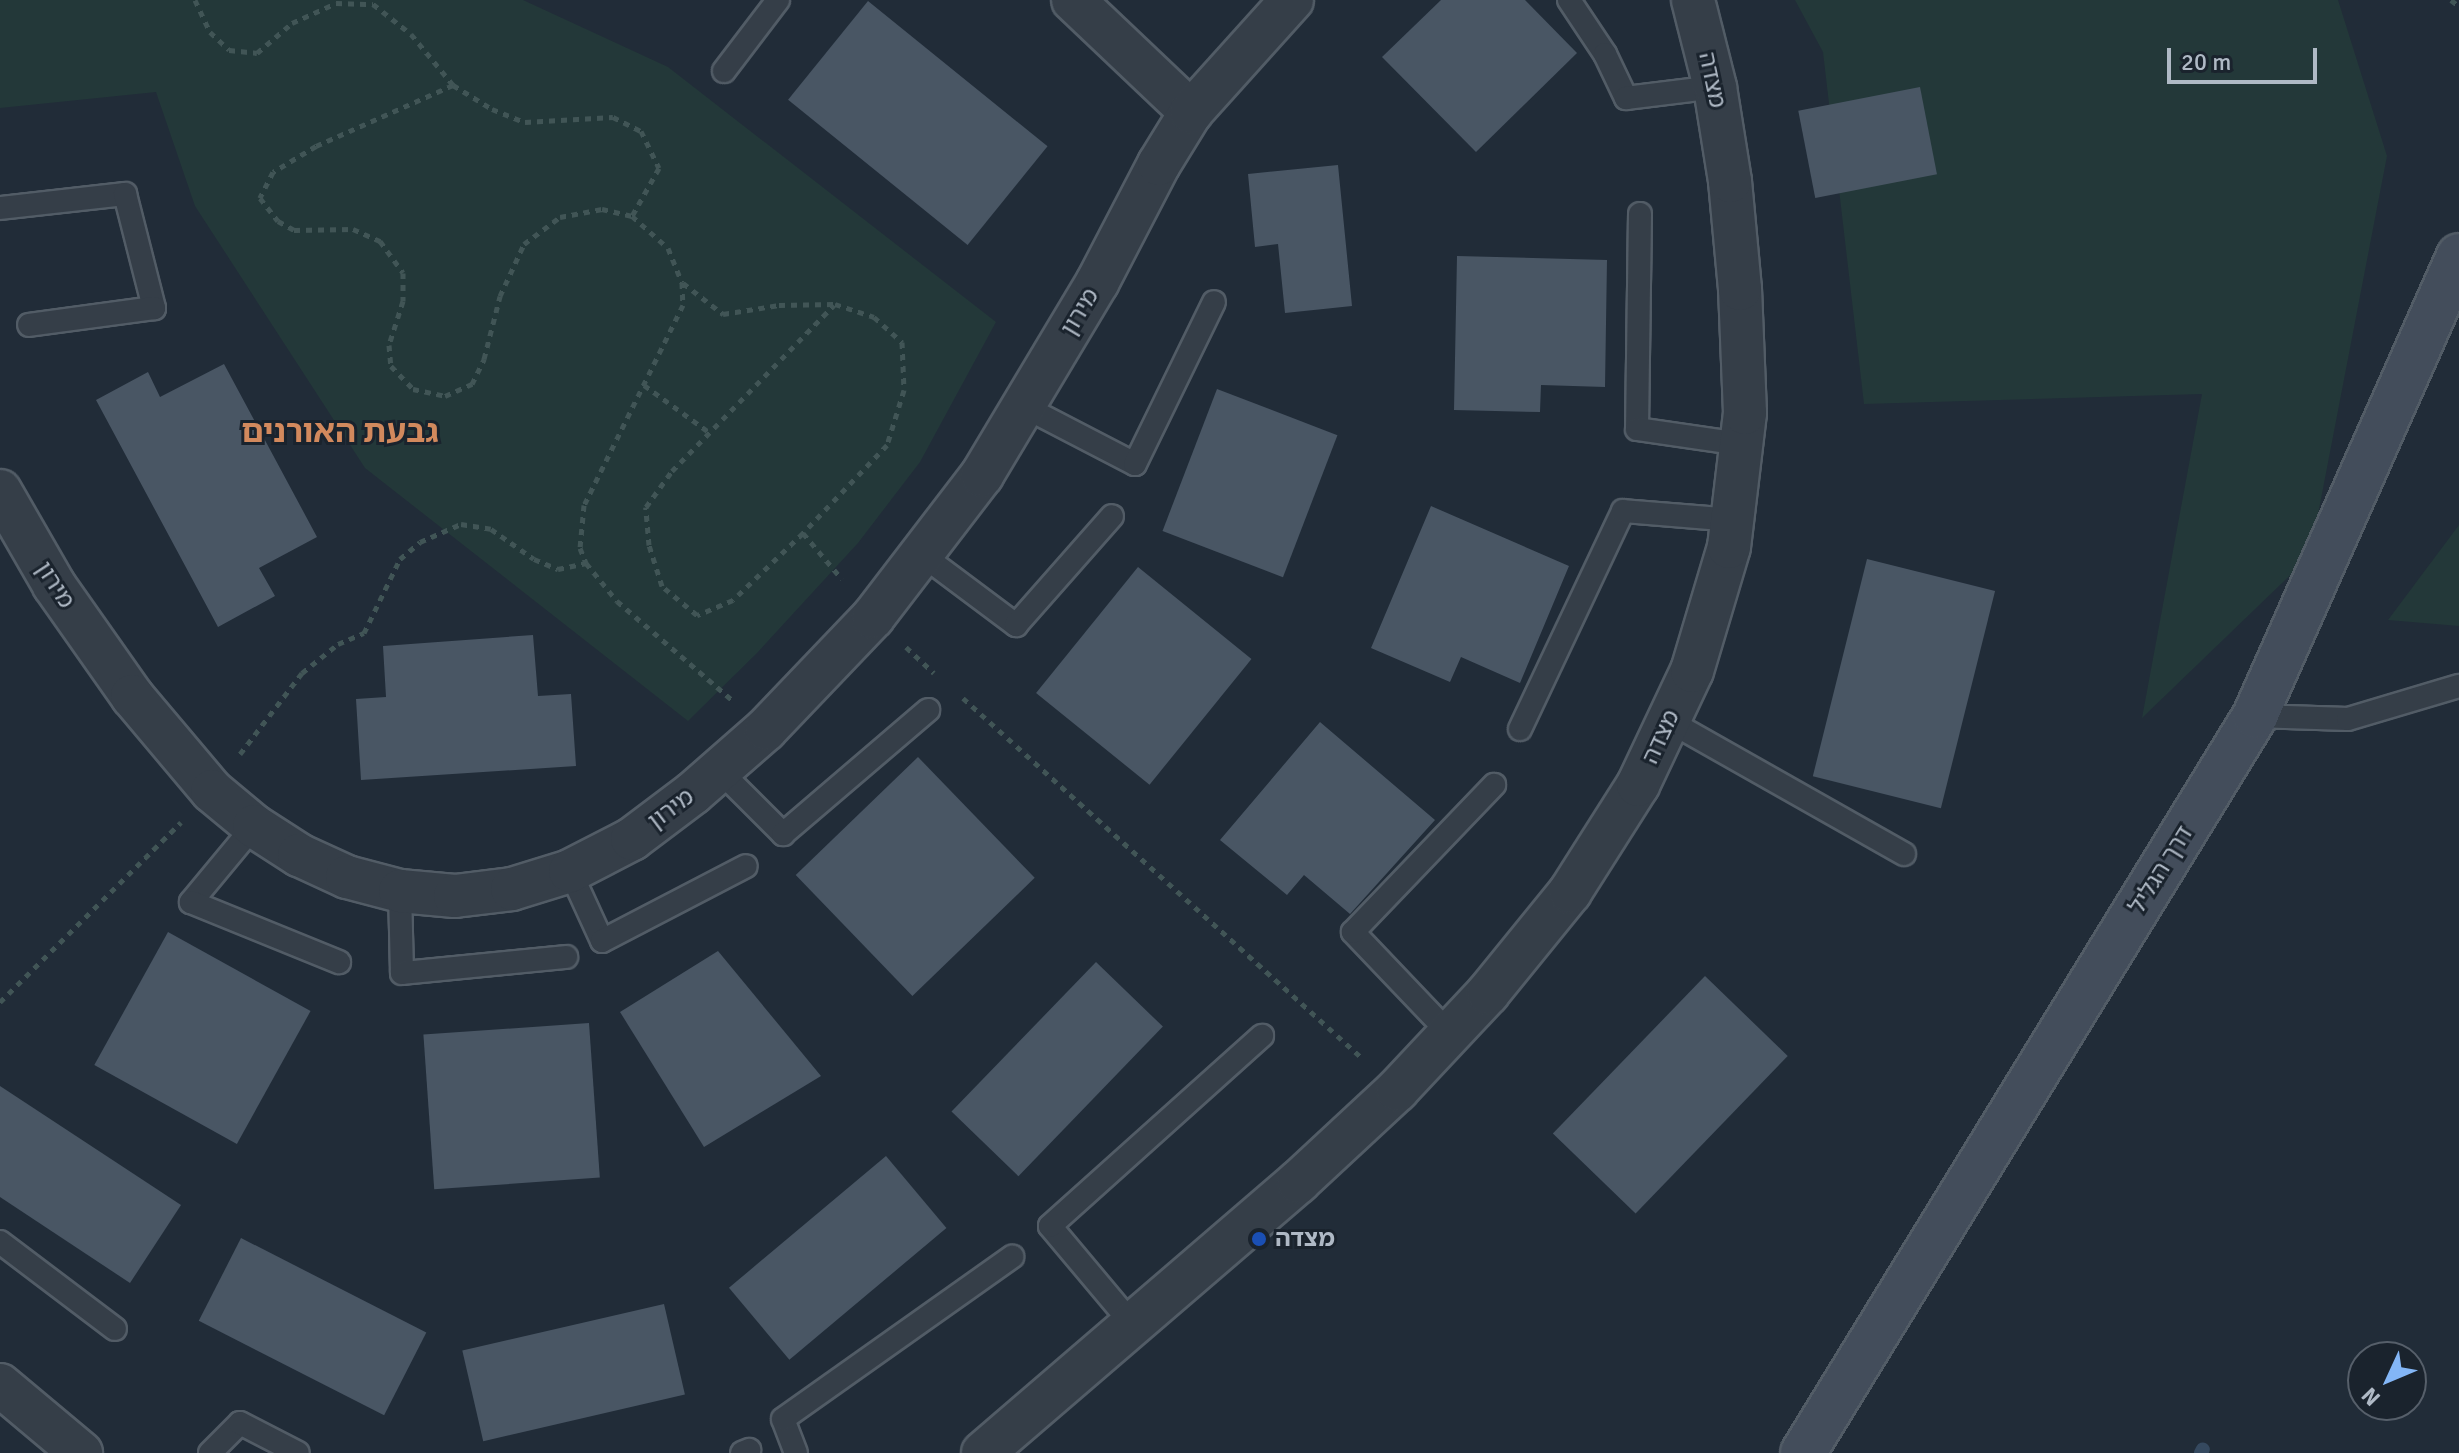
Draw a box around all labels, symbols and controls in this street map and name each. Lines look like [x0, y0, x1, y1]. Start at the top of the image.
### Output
scale bar [2171, 32, 2321, 82]
text: 20 m [2181, 47, 2231, 77]
street label: מצדה [1692, 49, 1732, 111]
street label: מירון [1055, 283, 1105, 341]
district label: גבעת האורנים [241, 413, 439, 451]
street label: מירון [29, 556, 81, 614]
street label: מצדה [1636, 705, 1686, 769]
street label: מירון [642, 782, 700, 836]
street label: דרך הגליל [2123, 821, 2199, 919]
place label: מצדה [1275, 1225, 1335, 1253]
marker: מצדה [1250, 1230, 1268, 1248]
north arrow [2347, 1341, 2427, 1421]
text: N [2356, 1382, 2386, 1412]

